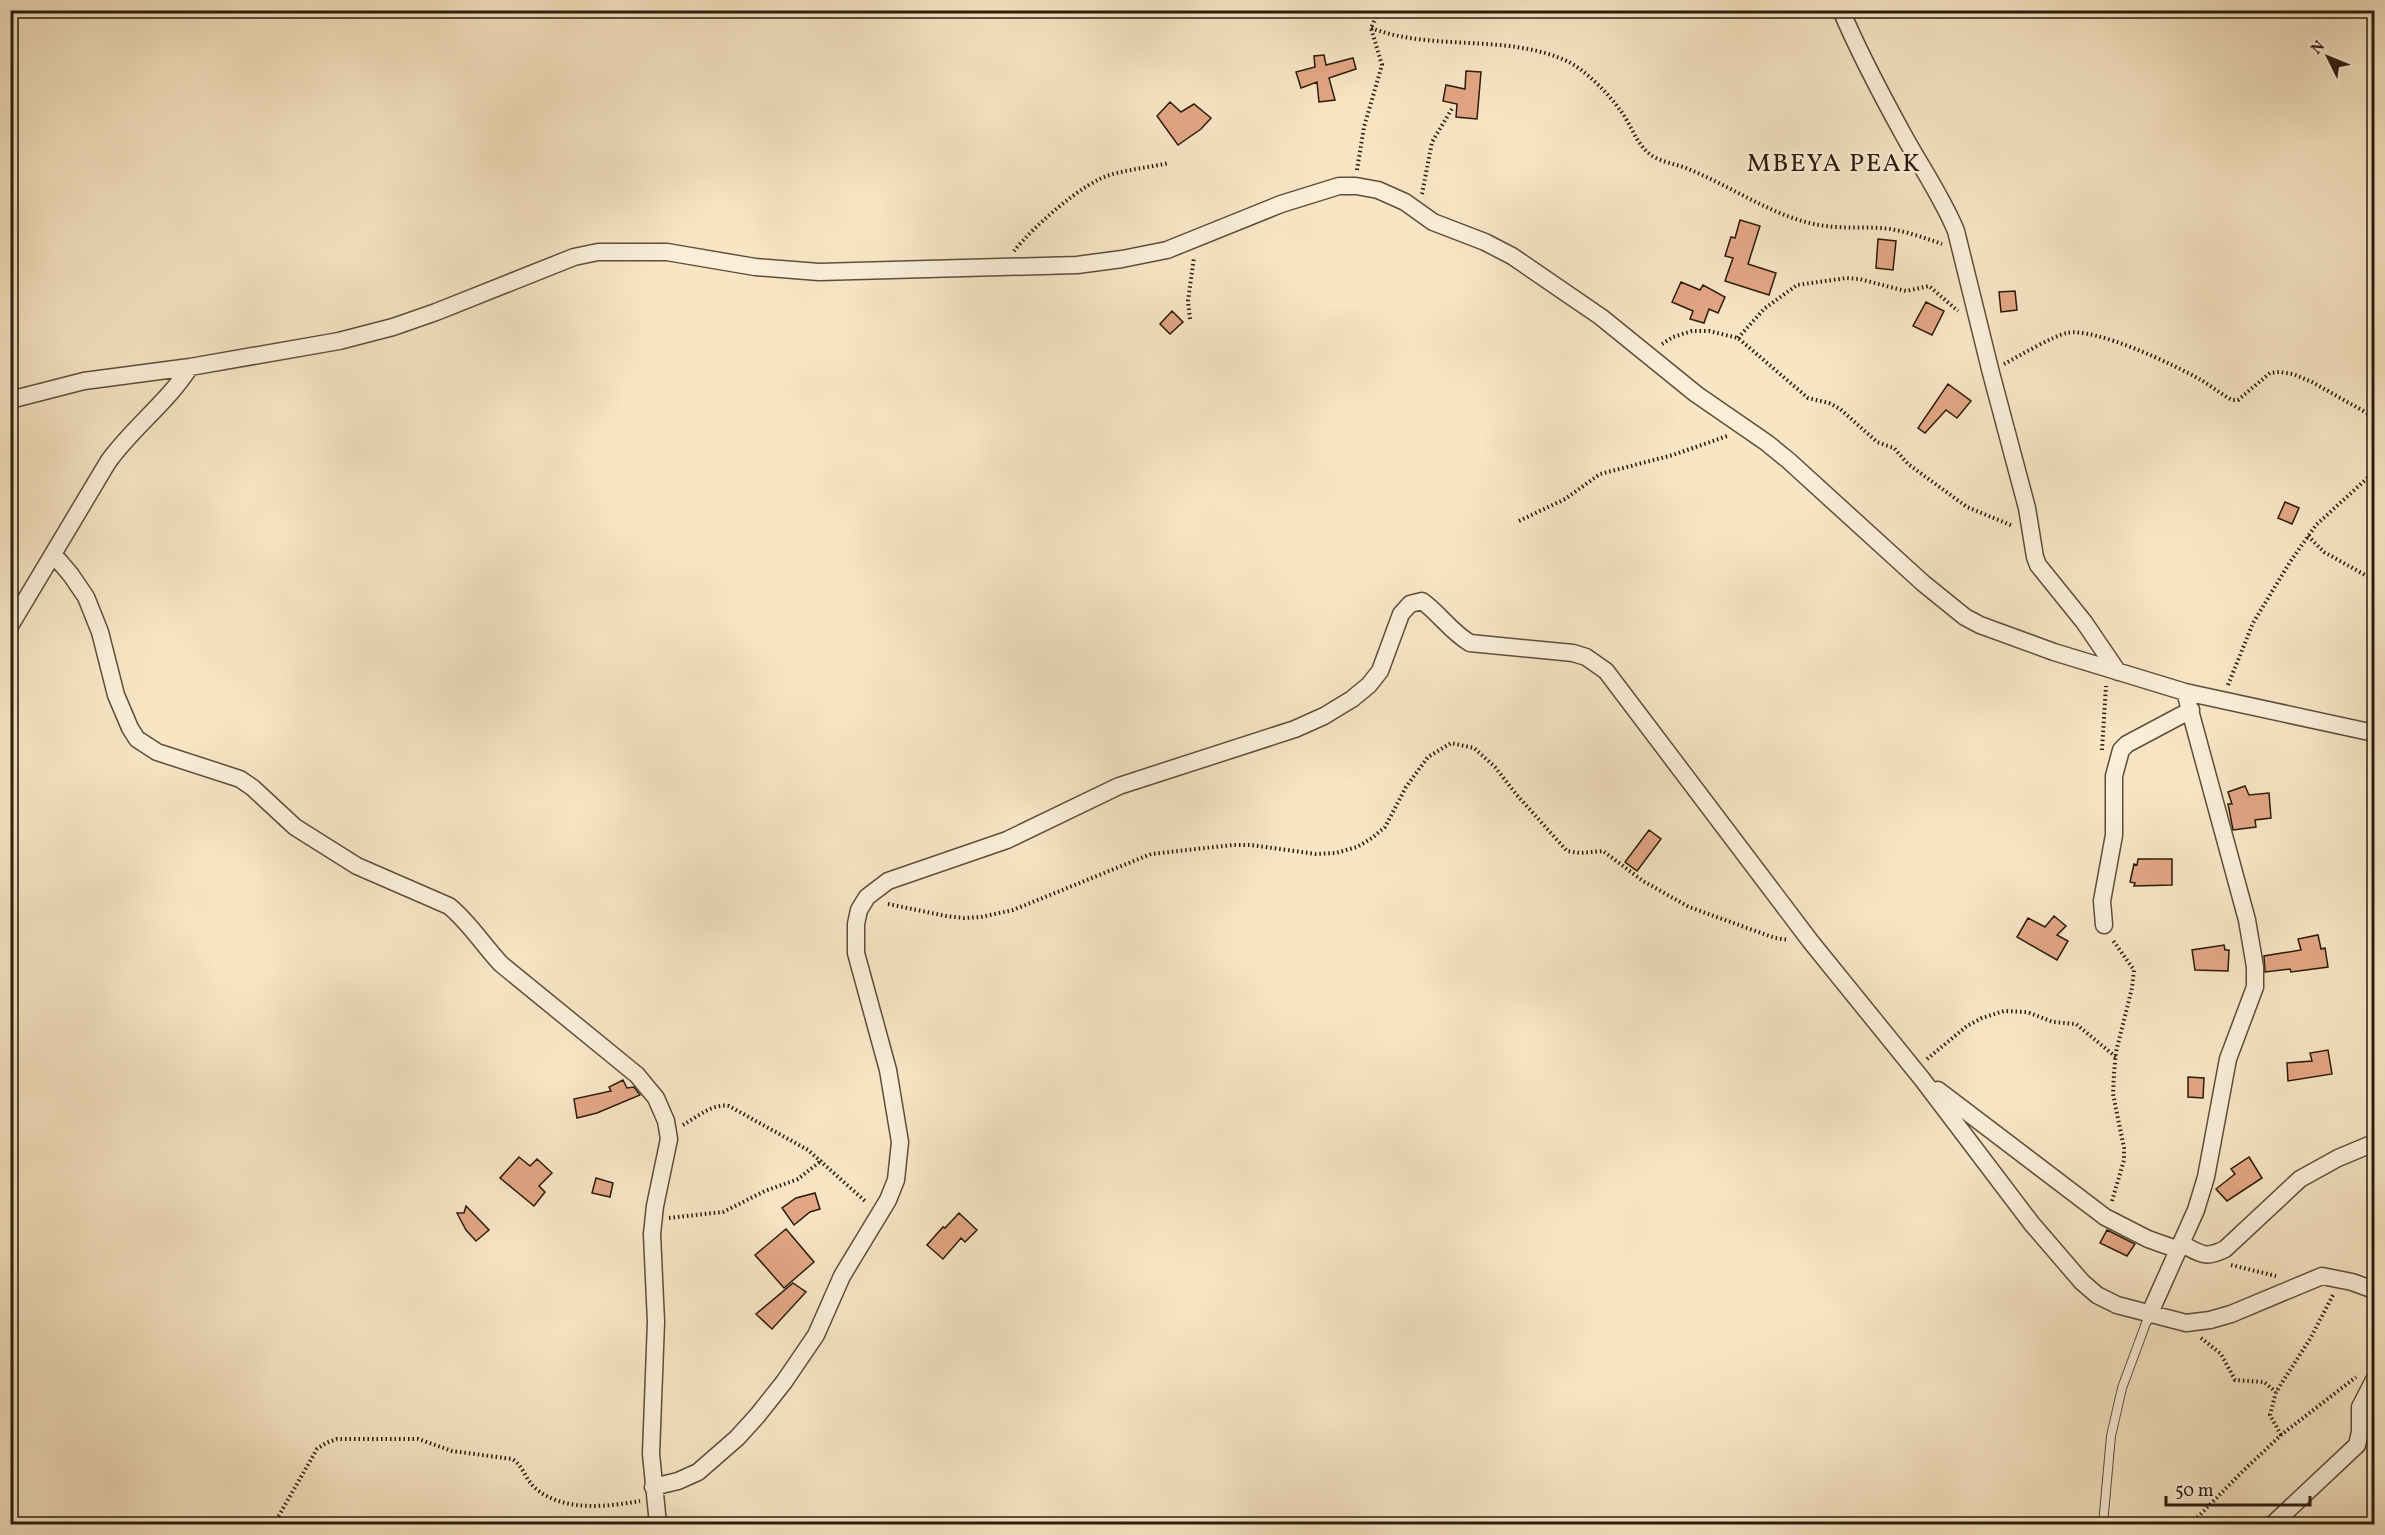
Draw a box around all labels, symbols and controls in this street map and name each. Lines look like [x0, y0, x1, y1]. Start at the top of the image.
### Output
north arrow [2298, 27, 2358, 87]
text: N [2306, 36, 2331, 60]
district label: MBEYA PEAK [1747, 146, 1921, 182]
scale bar [2166, 1469, 2310, 1507]
text: 50 m [2175, 1479, 2214, 1504]

